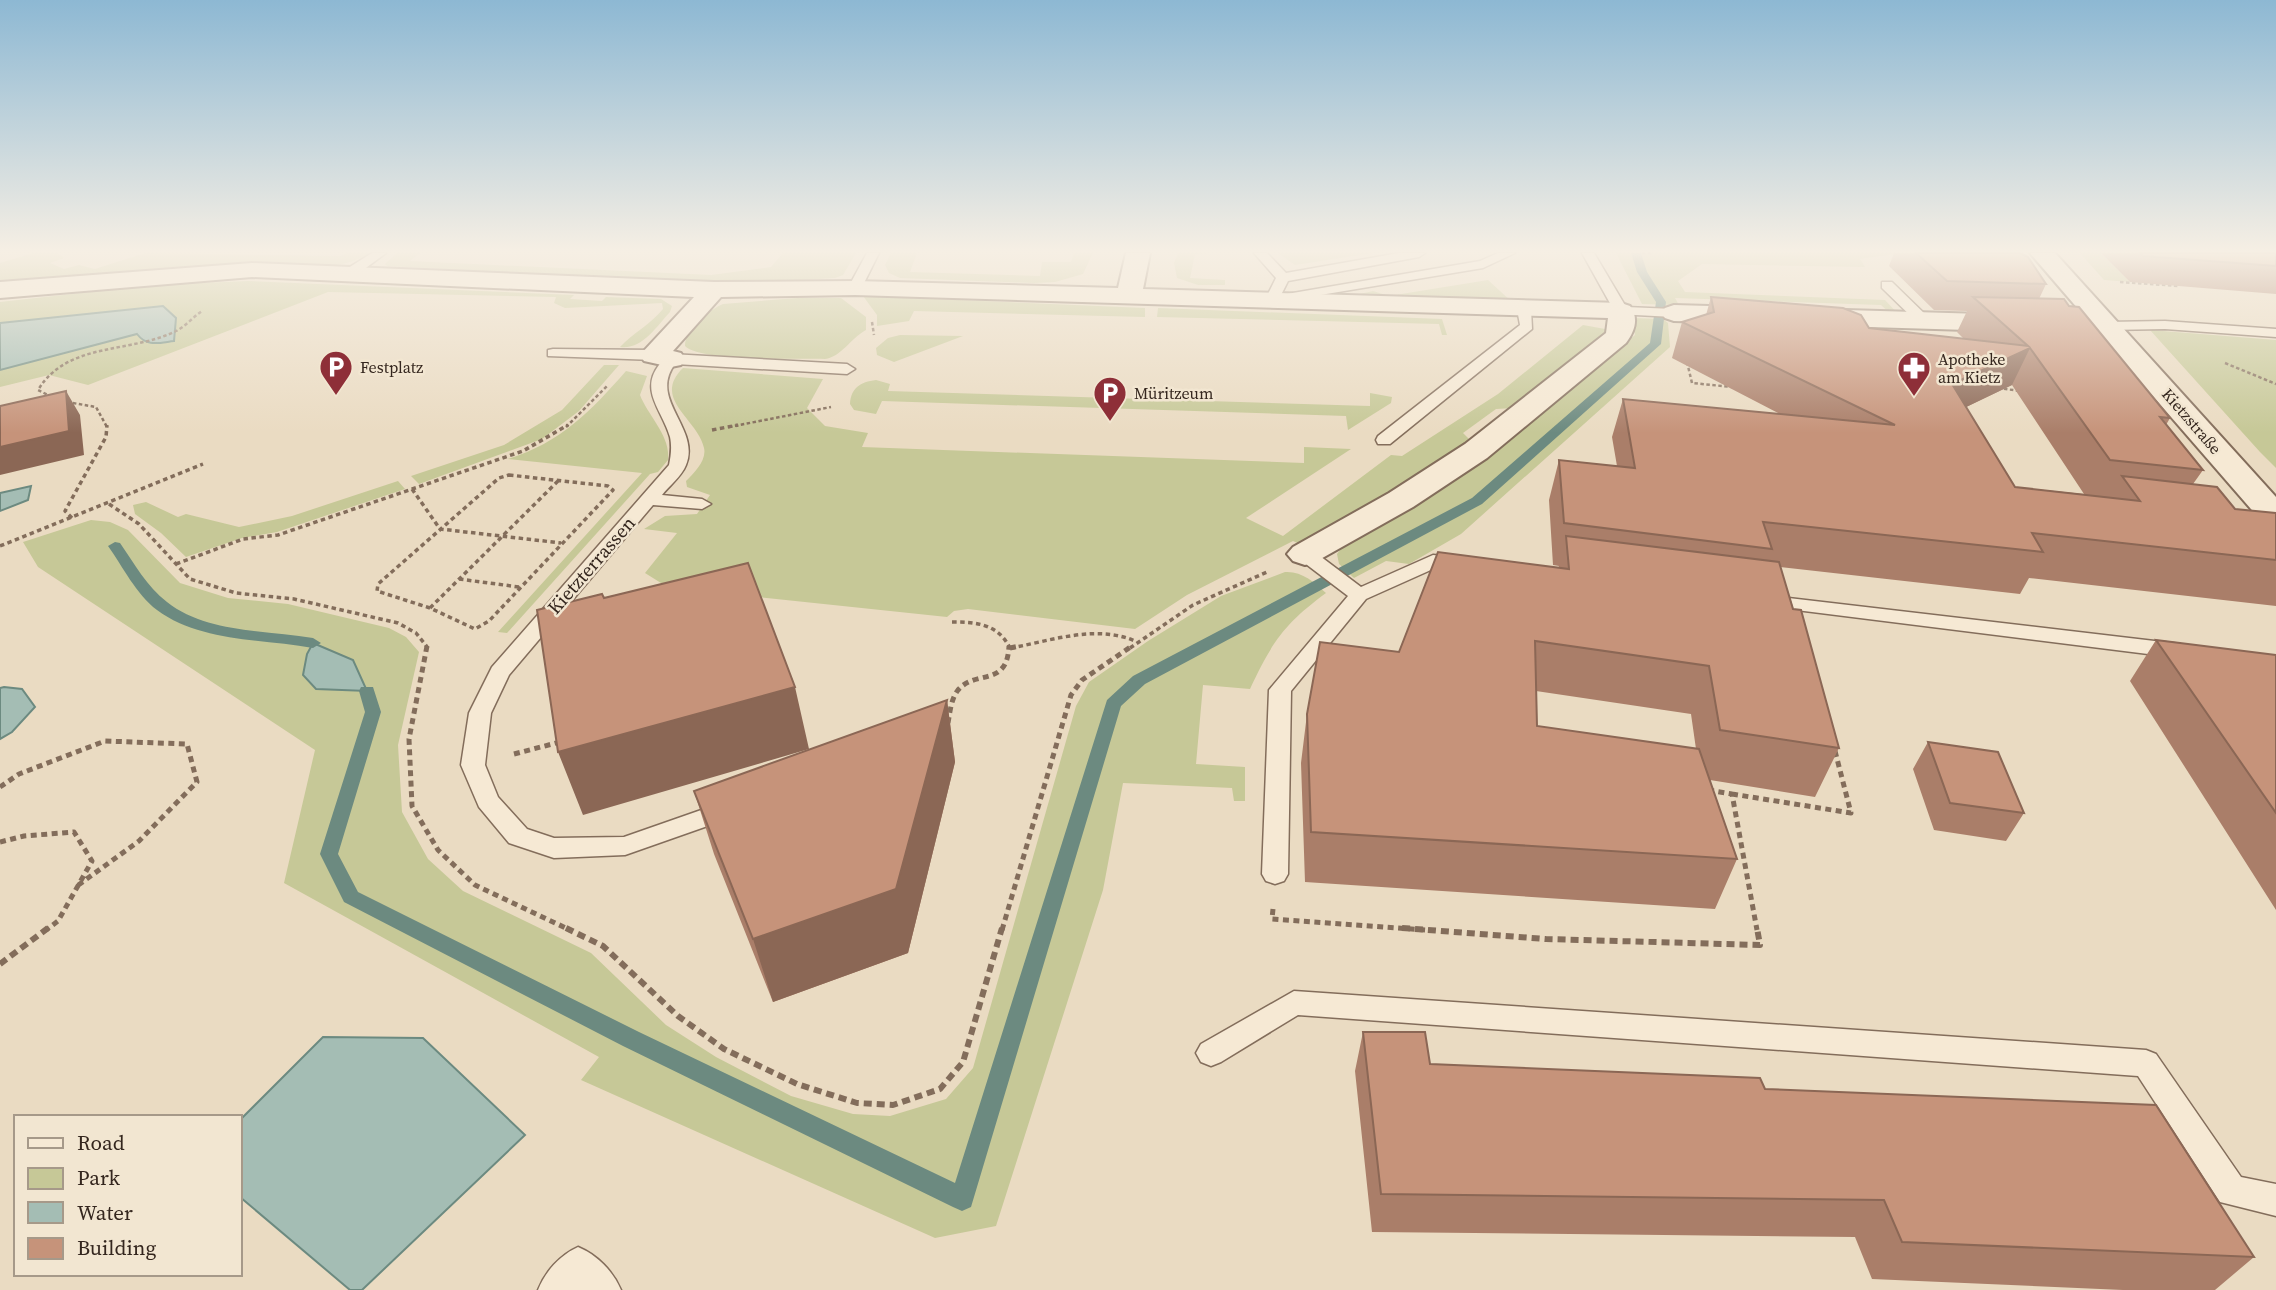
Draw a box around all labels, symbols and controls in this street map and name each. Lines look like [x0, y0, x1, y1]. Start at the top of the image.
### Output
parking icon: Festplatz [317, 348, 355, 397]
place label: Apotheke am Kietz [1938, 348, 2006, 388]
pharmacy icon: Apotheke am Kietz [1895, 349, 1933, 398]
place label: Festplatz [360, 356, 423, 378]
parking icon: Müritzeum [1091, 374, 1129, 423]
place label: Müritzeum [1134, 382, 1213, 404]
street label: Kietzstraße [2157, 383, 2227, 459]
street label: Kietzterrassen [541, 510, 641, 620]
legend [14, 1115, 242, 1276]
text: Road [77, 1128, 125, 1157]
text: Park [77, 1163, 121, 1192]
text: Water [77, 1198, 133, 1227]
text: Building [77, 1233, 156, 1262]

